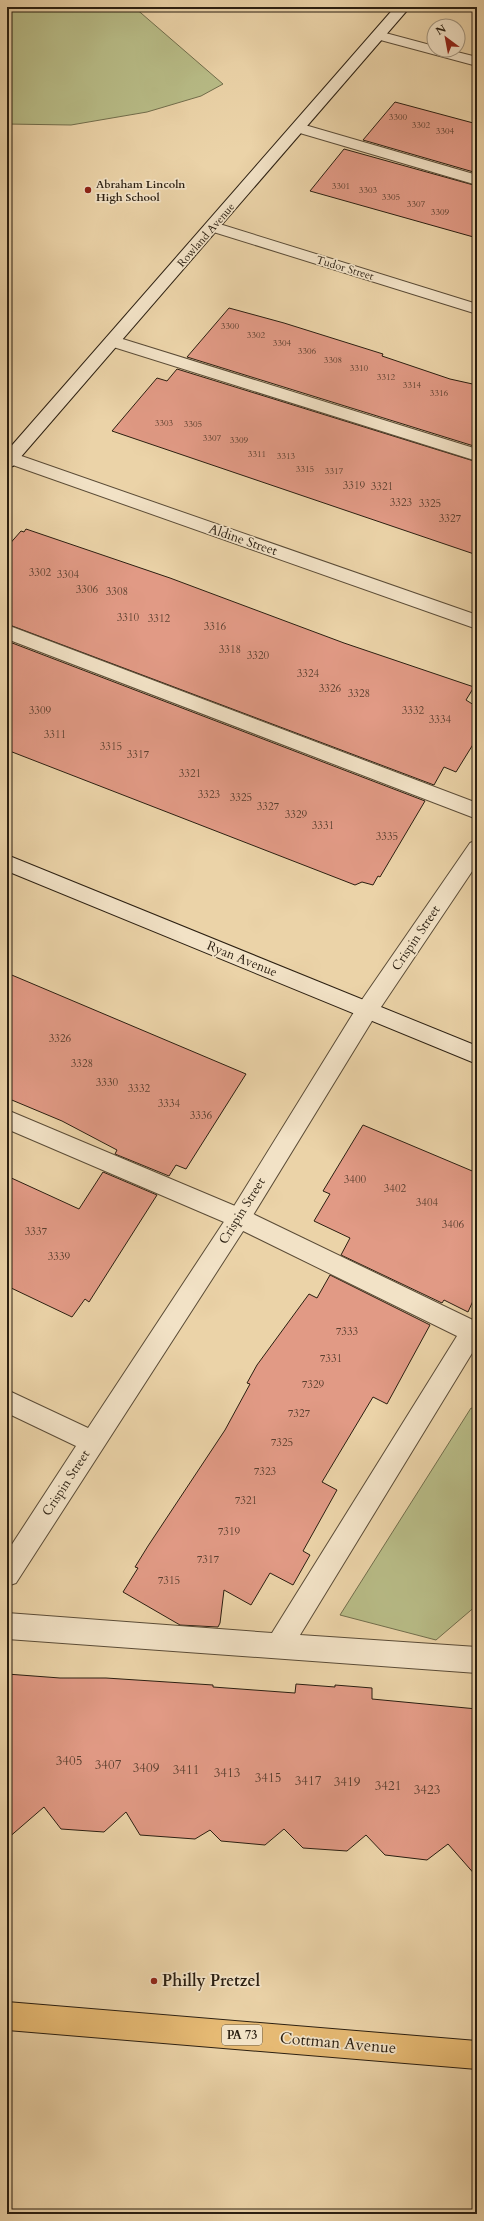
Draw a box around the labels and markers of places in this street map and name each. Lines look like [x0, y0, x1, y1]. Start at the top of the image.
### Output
place label: Abraham Lincoln High School [96, 177, 185, 205]
marker: Abraham Lincoln High School [83, 185, 93, 195]
place label: Philly Pretzel [162, 1970, 260, 1992]
marker: Philly Pretzel [149, 1976, 159, 1986]

